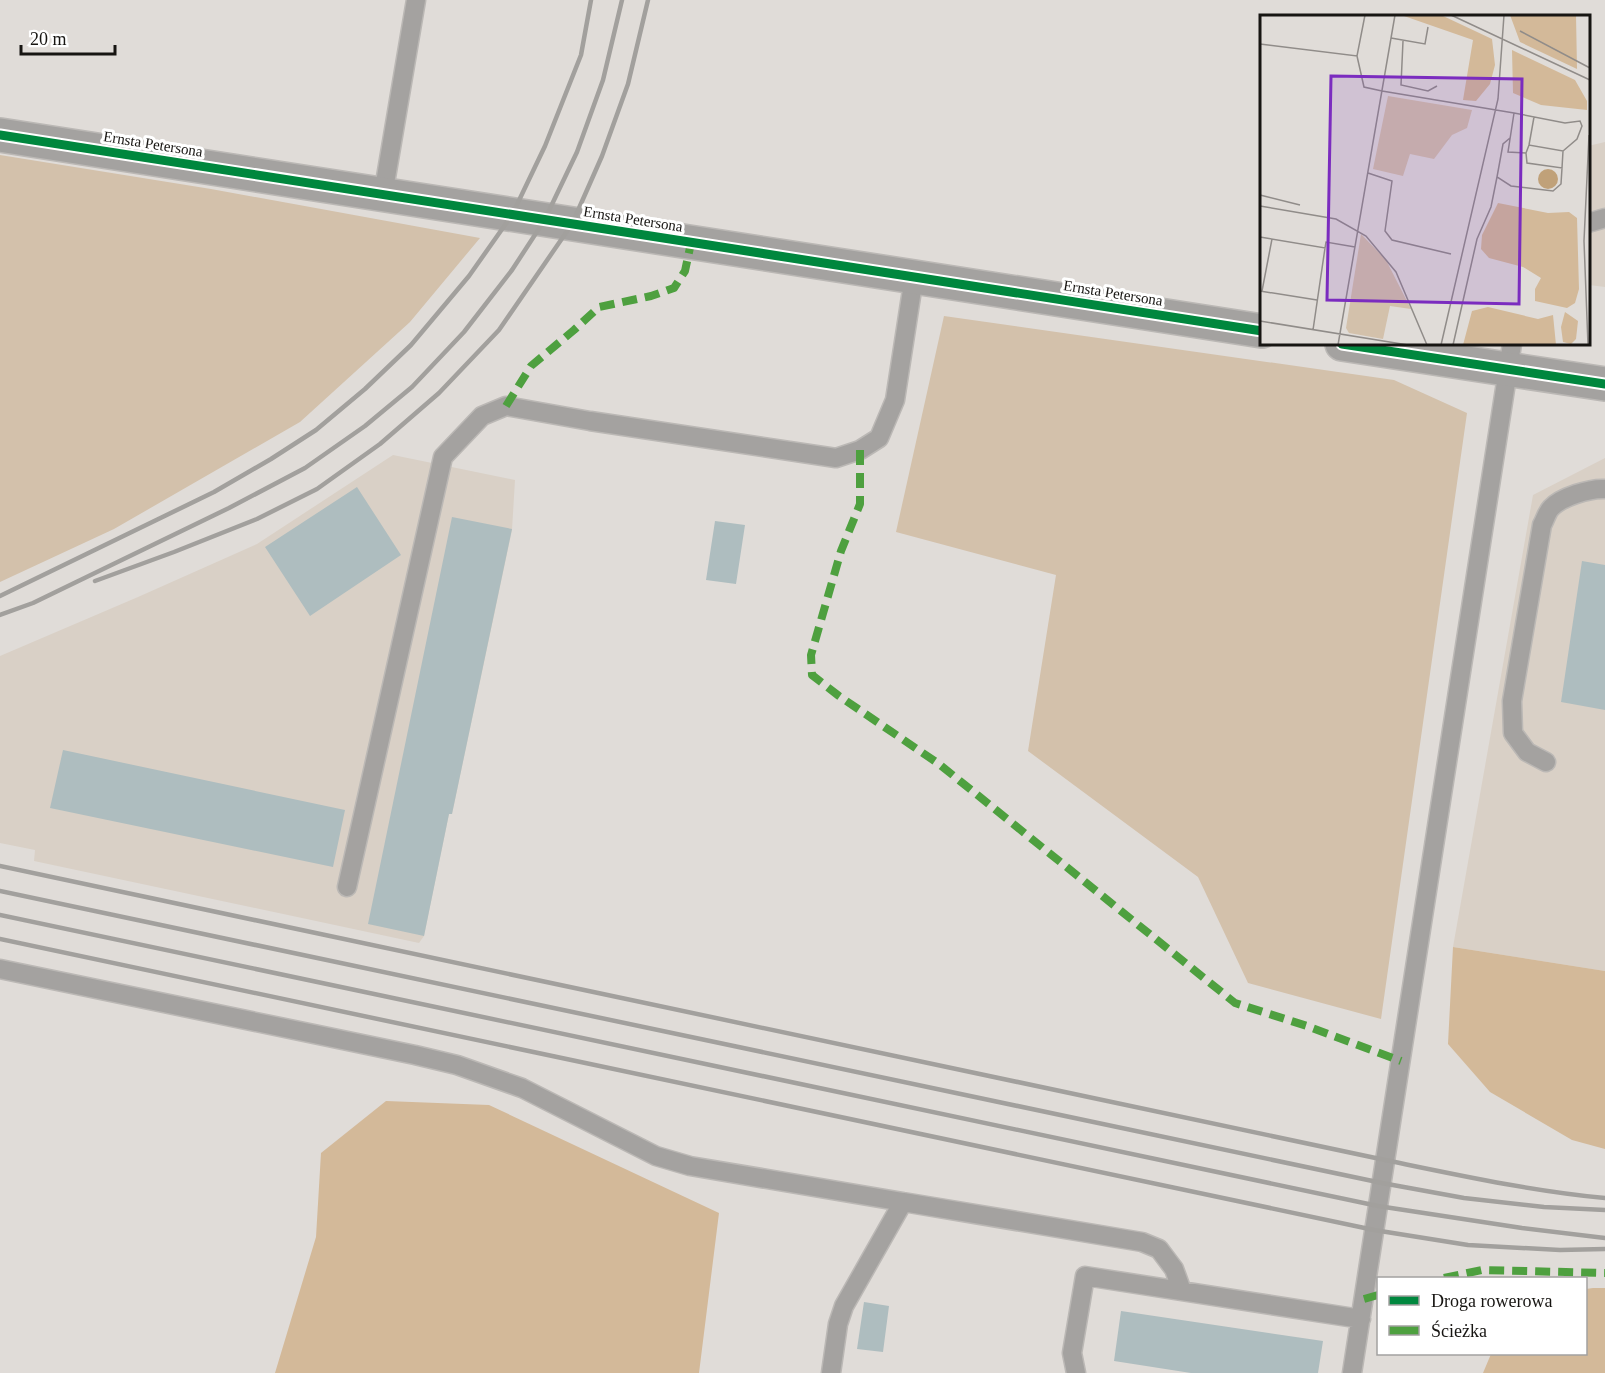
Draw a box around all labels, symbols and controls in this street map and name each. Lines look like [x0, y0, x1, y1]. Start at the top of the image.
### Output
inset map [1260, 15, 1590, 345]
scale bar [21, 18, 116, 56]
text: 20 m [30, 29, 67, 49]
street label: Ernsta Petersona [102, 128, 204, 160]
street label: Ernsta Petersona [582, 203, 684, 235]
street label: Ernsta Petersona [1062, 277, 1164, 309]
legend [1377, 1277, 1587, 1355]
text: Droga rowerowa [1431, 1291, 1552, 1311]
text: Ścieżka [1431, 1320, 1487, 1341]

